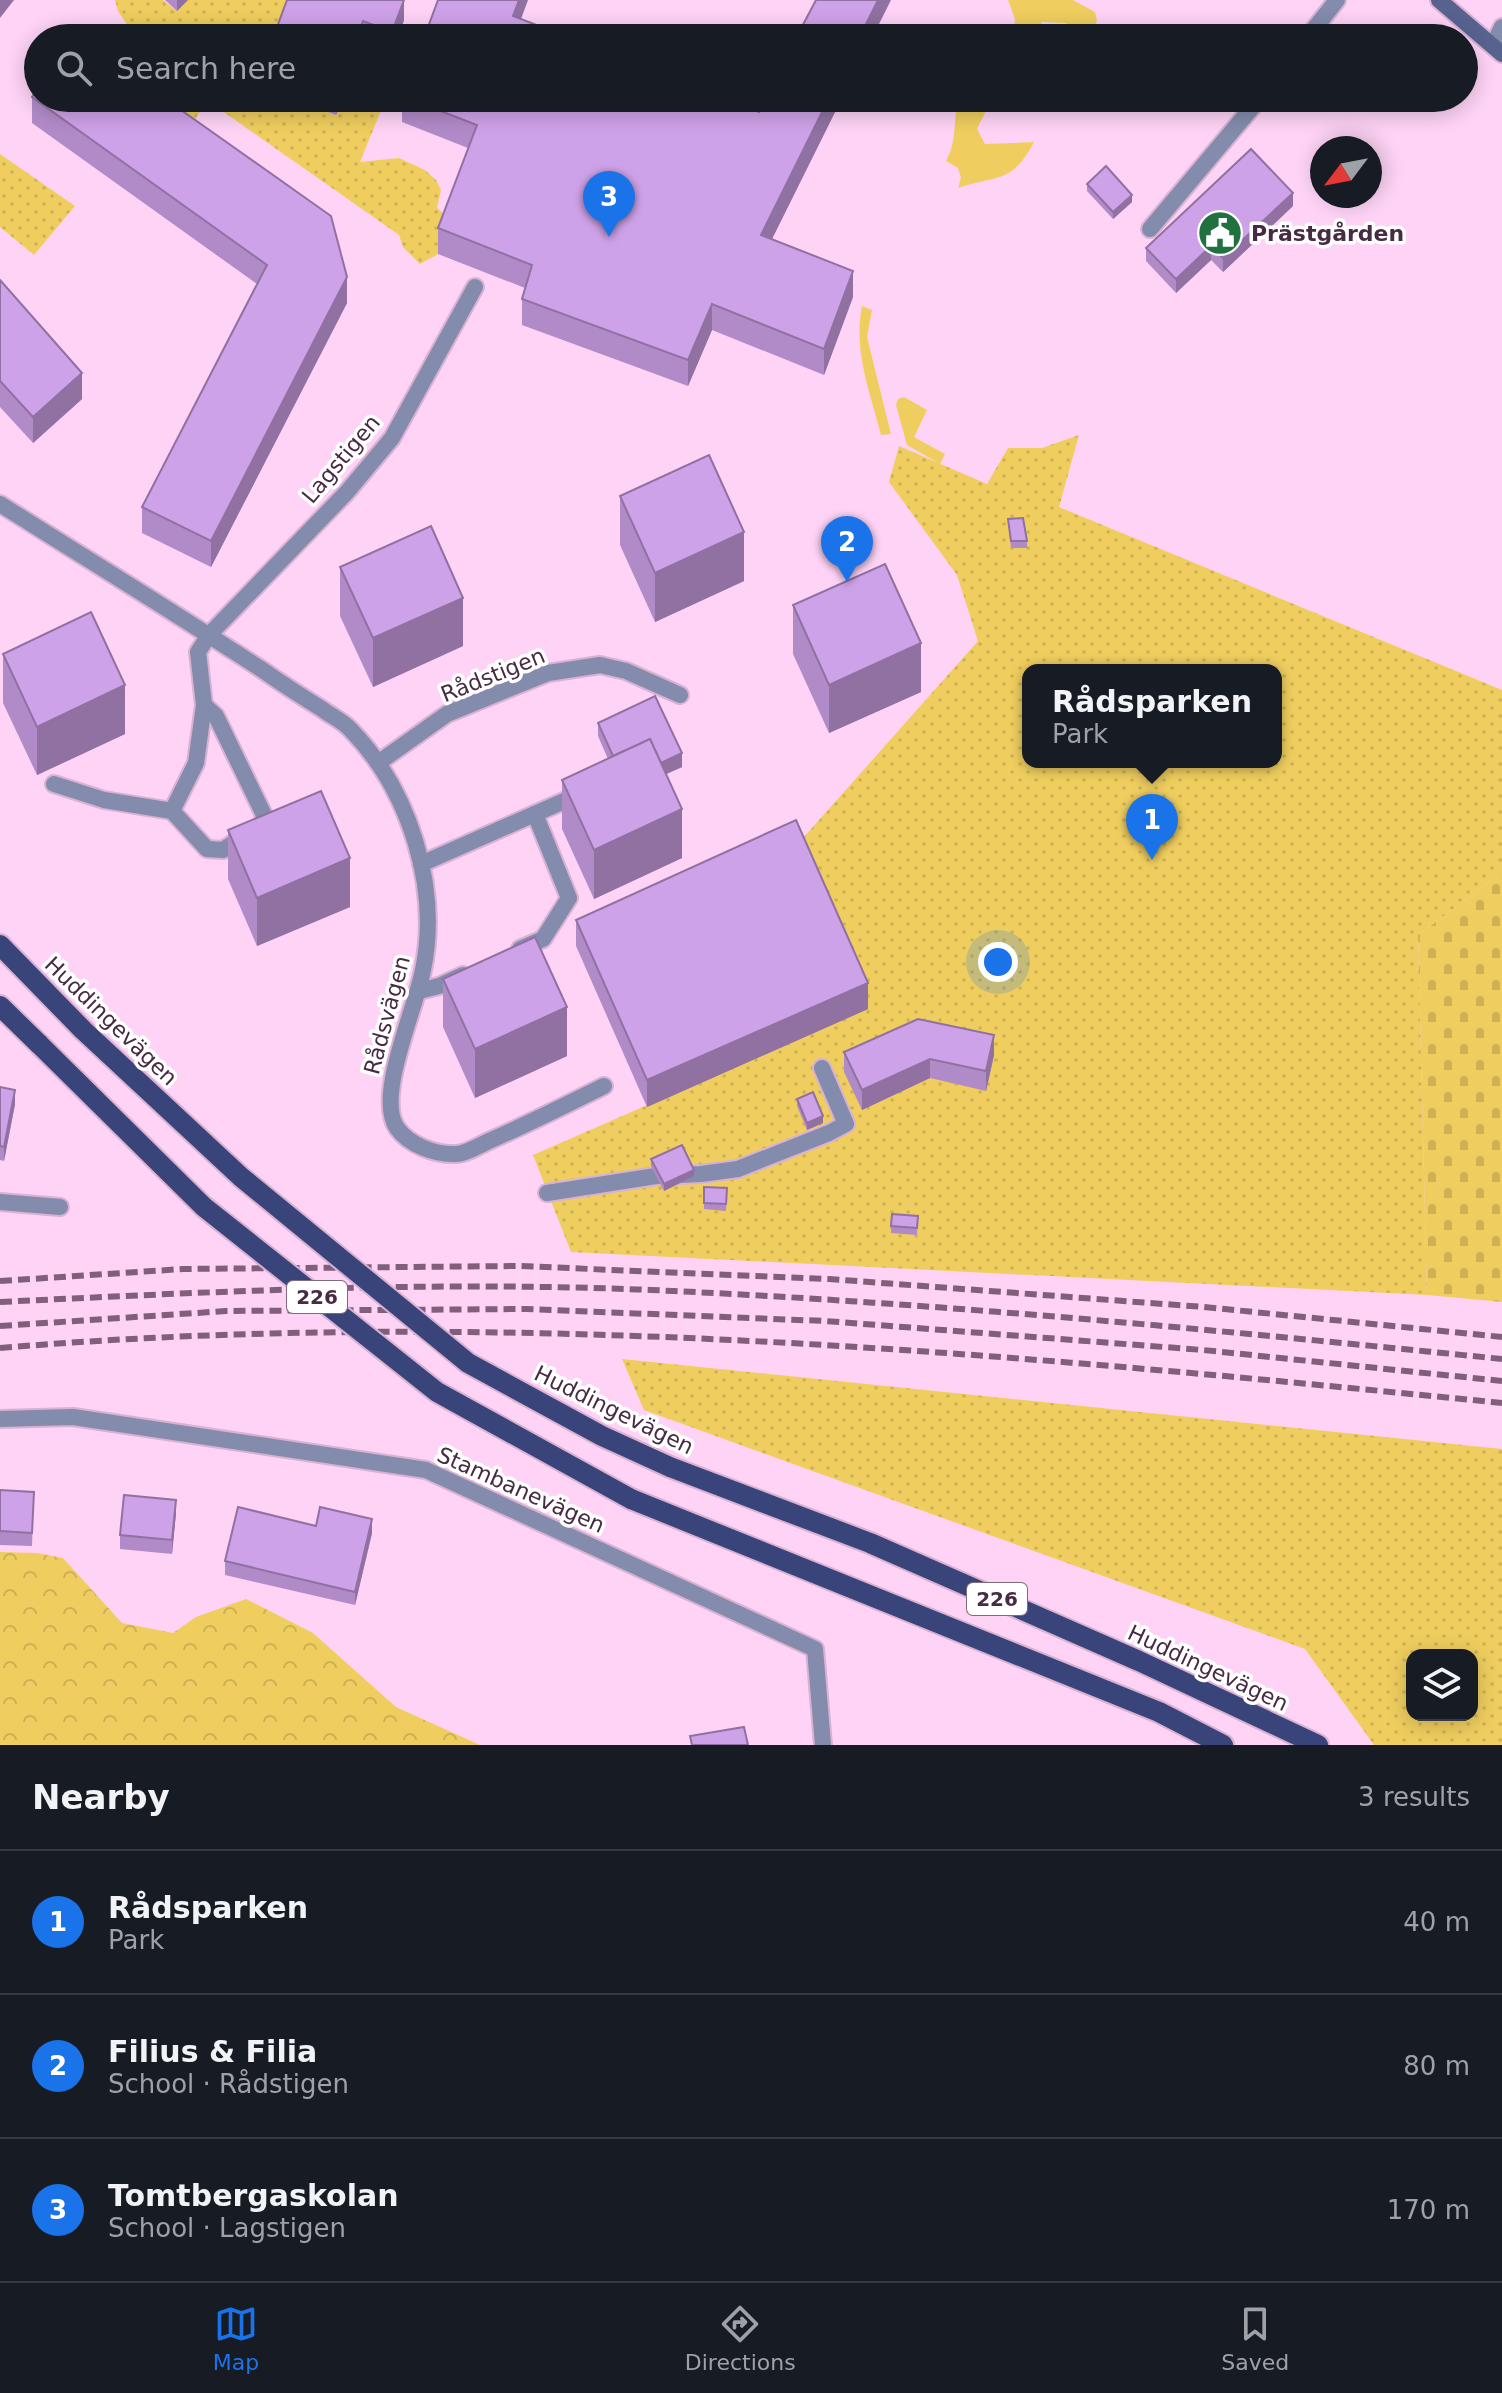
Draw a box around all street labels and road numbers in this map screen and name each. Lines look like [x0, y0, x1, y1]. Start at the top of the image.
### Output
street label: Lagstigen [297, 410, 385, 508]
street label: Rådstigen [437, 643, 549, 707]
street label: Huddingevägen [40, 952, 182, 1090]
street label: Rådsvägen [359, 953, 415, 1077]
road number: 226 [287, 1281, 347, 1313]
street label: Huddingevägen [530, 1361, 698, 1459]
street label: Stambanevägen [434, 1442, 608, 1538]
road number: 226 [967, 1583, 1027, 1615]
street label: Huddingevägen [1124, 1620, 1292, 1716]

